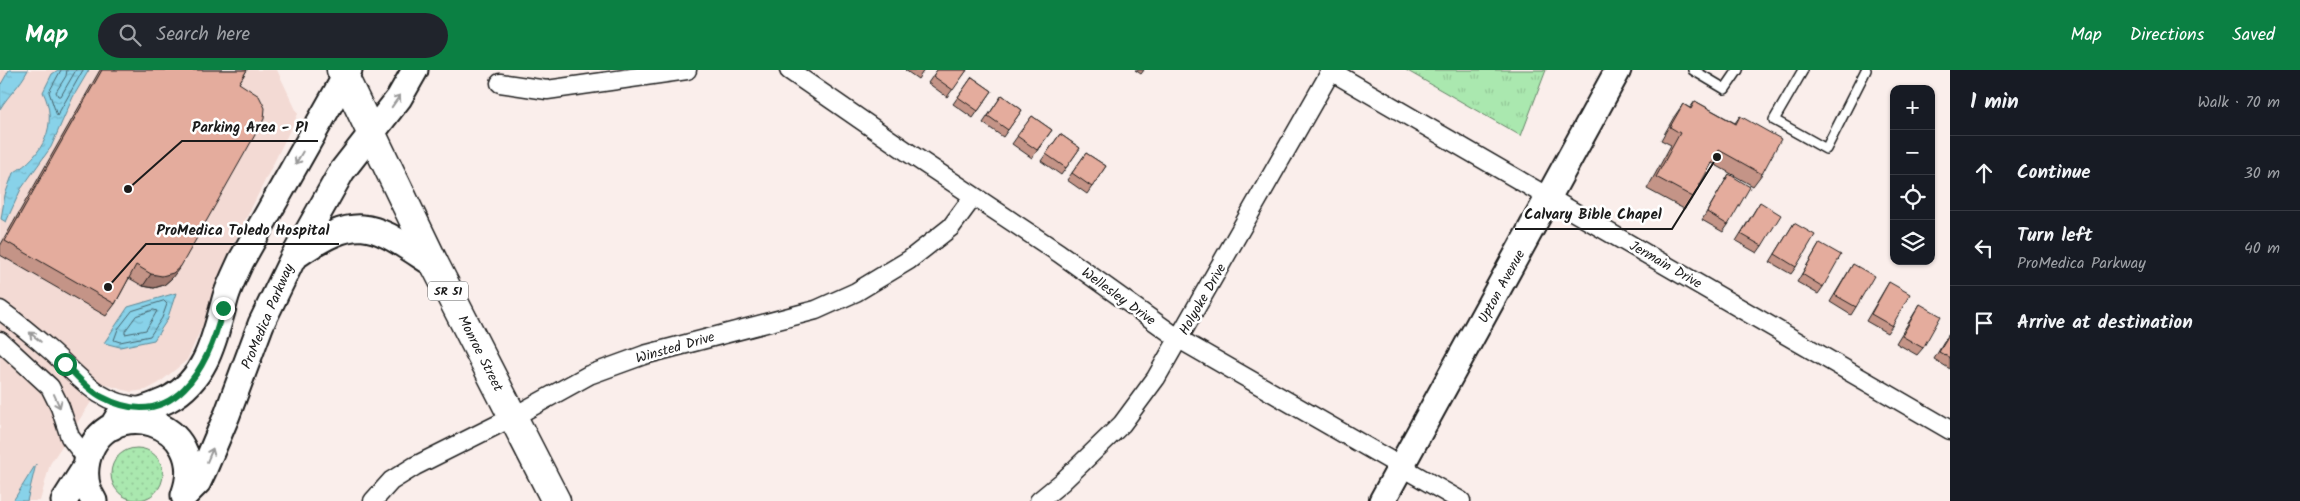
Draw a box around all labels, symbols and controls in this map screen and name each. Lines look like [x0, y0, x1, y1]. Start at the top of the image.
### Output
search box [98, 13, 448, 58]
text: Map [25, 16, 68, 55]
text: Search here [156, 20, 250, 50]
icon: search [116, 21, 144, 49]
text: Map [2070, 21, 2102, 50]
text: Directions [2130, 21, 2204, 50]
text: Saved [2232, 21, 2275, 50]
map controls [1890, 85, 1935, 265]
button: + [1890, 85, 1935, 130]
text: 1 min [1970, 86, 2019, 119]
text: Walk · 70 m [2197, 90, 2280, 115]
one-way arrow [391, 94, 401, 108]
callout: Parking Area - P1 [182, 111, 318, 141]
text: Parking Area - P1 [192, 116, 308, 140]
button: − [1890, 130, 1935, 175]
one-way arrow [294, 150, 304, 165]
text: Continue [2017, 158, 2090, 188]
icon: ahead [1970, 159, 1998, 187]
text: 30 m [2244, 161, 2280, 186]
button: locate [1890, 175, 1935, 220]
callout: Calvary Bible Chapel [1515, 199, 1672, 229]
text: Calvary Bible Chapel [1524, 203, 1662, 227]
callout: ProMedica Toledo Hospital [146, 214, 339, 244]
text: ProMedica Toledo Hospital [157, 219, 329, 243]
button: layers [1890, 220, 1935, 265]
text: Turn left [2017, 221, 2092, 251]
icon: left [1970, 234, 1998, 262]
street label: Jermain Drive [1625, 235, 1707, 295]
text: 40 m [2244, 236, 2280, 261]
street label: Upton Avenue [1473, 245, 1531, 327]
text: ProMedica Parkway [2017, 251, 2146, 276]
street label: Holyoke Drive [1173, 259, 1233, 340]
street label: ProMedica Parkway [236, 260, 300, 373]
street label: Wellesley Drive [1077, 262, 1161, 332]
road number: SR 51 [428, 282, 468, 300]
route end [212, 297, 235, 320]
text: Arrive at destination [2017, 308, 2193, 338]
icon: arrive [1970, 309, 1998, 337]
street label: Monroe Street [451, 311, 509, 396]
street label: Winsted Drive [633, 326, 718, 370]
one-way arrow [29, 332, 42, 343]
route start [54, 353, 77, 376]
one-way arrow [52, 393, 62, 408]
one-way arrow [206, 448, 215, 463]

